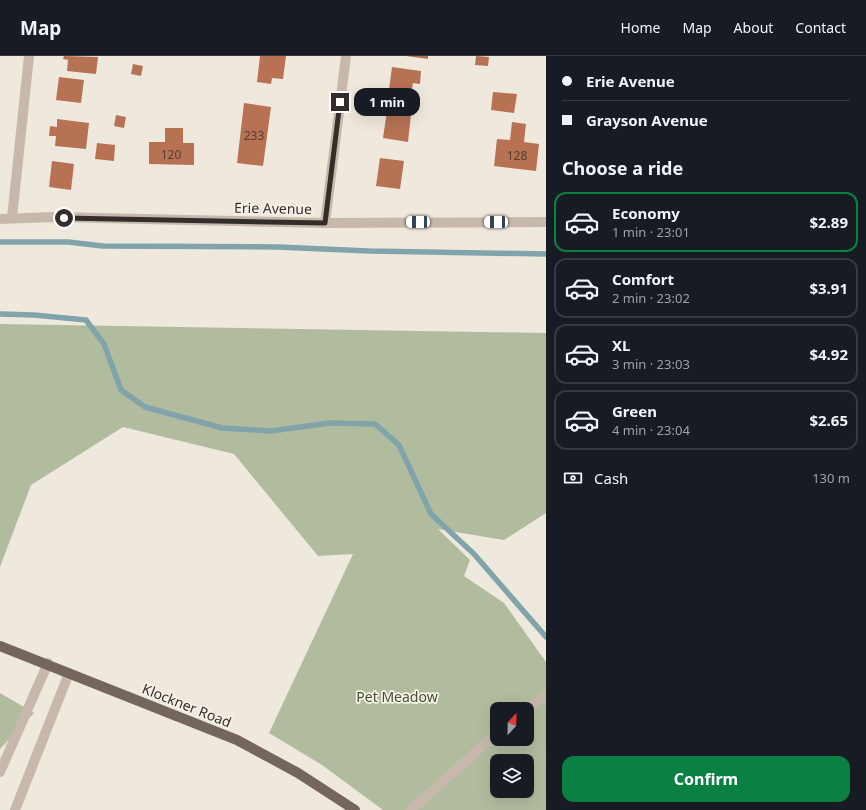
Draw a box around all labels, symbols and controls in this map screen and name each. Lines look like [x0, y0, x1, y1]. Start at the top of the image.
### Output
text: Map [20, 15, 61, 41]
text: Home [621, 18, 660, 37]
text: Map [682, 18, 712, 37]
text: About [734, 18, 773, 37]
text: Contact [795, 18, 846, 37]
text: Erie Avenue [586, 71, 675, 91]
callout: 1 min [354, 88, 420, 116]
route end [331, 93, 349, 111]
text: 1 min [369, 93, 405, 111]
text: Grayson Avenue [586, 110, 708, 130]
house number: 233 [244, 127, 264, 144]
house number: 120 [161, 146, 181, 163]
house number: 128 [507, 147, 527, 164]
text: Choose a ride [562, 156, 683, 180]
street label: Erie Avenue [234, 198, 312, 218]
text: Economy [612, 203, 680, 223]
icon: car [564, 204, 600, 240]
route start [55, 209, 73, 227]
text: $2.89 [809, 212, 848, 232]
car [406, 216, 430, 228]
car [484, 216, 508, 228]
text: 1 min · 23:01 [612, 223, 690, 241]
text: Comfort [612, 269, 674, 289]
icon: car [564, 270, 600, 306]
text: $3.91 [809, 278, 848, 298]
text: 2 min · 23:02 [612, 289, 690, 307]
text: XL [612, 335, 630, 355]
icon: car [564, 336, 600, 372]
text: $4.92 [809, 344, 848, 364]
text: 3 min · 23:03 [612, 355, 690, 373]
text: Green [612, 401, 657, 421]
icon: car [564, 402, 600, 438]
text: $2.65 [809, 410, 848, 430]
text: 4 min · 23:04 [612, 421, 690, 439]
icon: cash [562, 467, 584, 489]
text: Cash [594, 468, 628, 488]
text: 130 m [812, 469, 850, 487]
street label: Klockner Road [140, 678, 234, 732]
park label: Pet Meadow [356, 687, 438, 706]
north arrow [490, 702, 534, 746]
map controls [490, 702, 534, 798]
button: layers [490, 754, 534, 798]
button: Confirm [562, 756, 850, 802]

